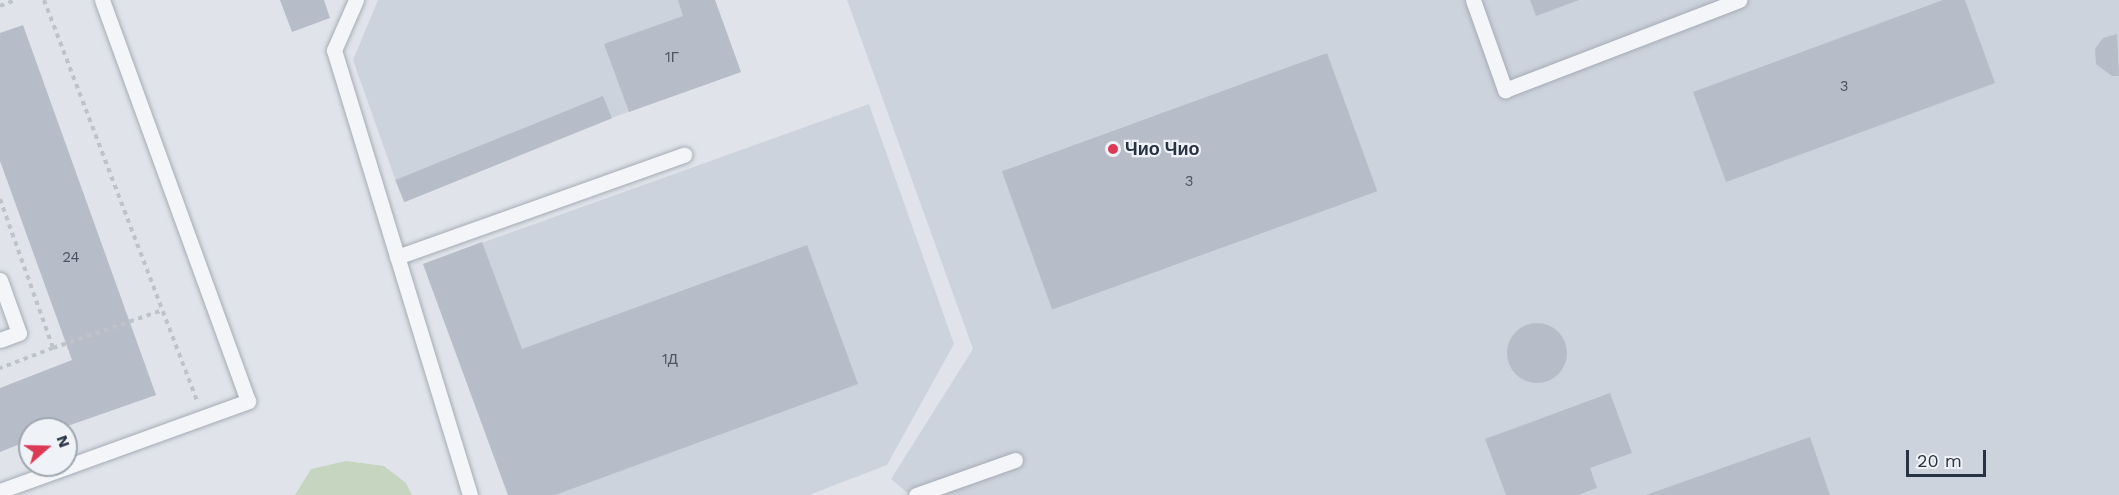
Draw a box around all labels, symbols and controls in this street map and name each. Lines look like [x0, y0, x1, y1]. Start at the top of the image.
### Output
house number: 1Г [665, 49, 679, 67]
house number: 3 [1840, 78, 1848, 96]
place label: Чио Чио [1125, 138, 1200, 160]
marker: Чио Чио [1106, 142, 1120, 156]
house number: 3 [1185, 173, 1193, 191]
house number: 24 [62, 249, 80, 267]
house number: 1Д [662, 351, 678, 369]
north arrow [18, 417, 78, 477]
text: N [53, 433, 74, 450]
scale bar [1909, 438, 1988, 476]
text: 20 m [1917, 450, 1962, 471]

